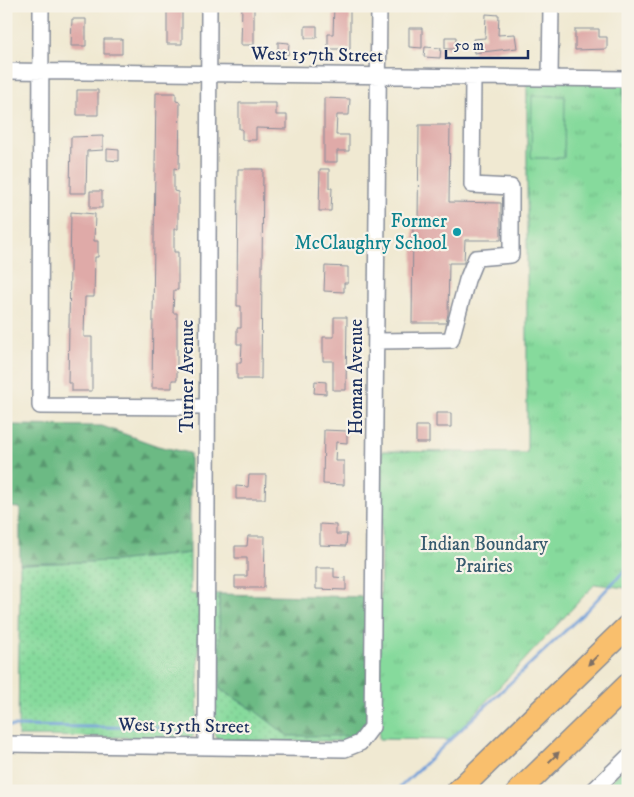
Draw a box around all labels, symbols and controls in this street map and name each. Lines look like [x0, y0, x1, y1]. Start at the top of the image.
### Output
scale bar [446, 28, 529, 60]
text: 50 m [454, 36, 484, 55]
street label: West 157th Street [250, 42, 383, 68]
place label: Former McClaughry School [295, 210, 447, 255]
marker: Former McClaughry School [451, 226, 463, 238]
street label: Turner Avenue [176, 319, 199, 432]
street label: Homan Avenue [345, 319, 368, 435]
park label: Indian Boundary Prairies [420, 533, 549, 578]
one-way arrow [587, 654, 599, 666]
street label: West 155th Street [117, 713, 250, 739]
one-way arrow [547, 751, 559, 763]

